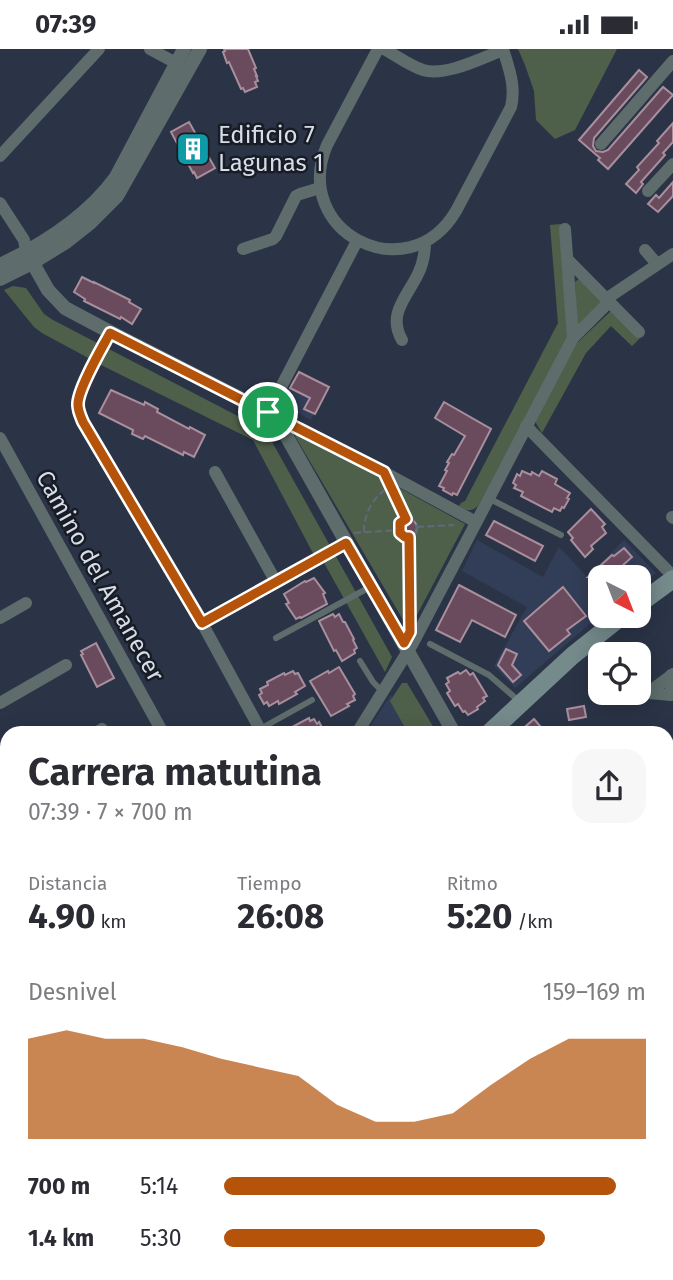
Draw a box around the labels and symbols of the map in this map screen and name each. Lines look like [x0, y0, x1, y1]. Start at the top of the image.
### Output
place label: Edificio 7 Lagunas 1 [218, 121, 324, 177]
building icon: Edificio 7 Lagunas 1 [174, 130, 212, 168]
pin [238, 382, 298, 442]
street label: Camino del Amanecer [30, 466, 170, 687]
north arrow [588, 565, 651, 628]

